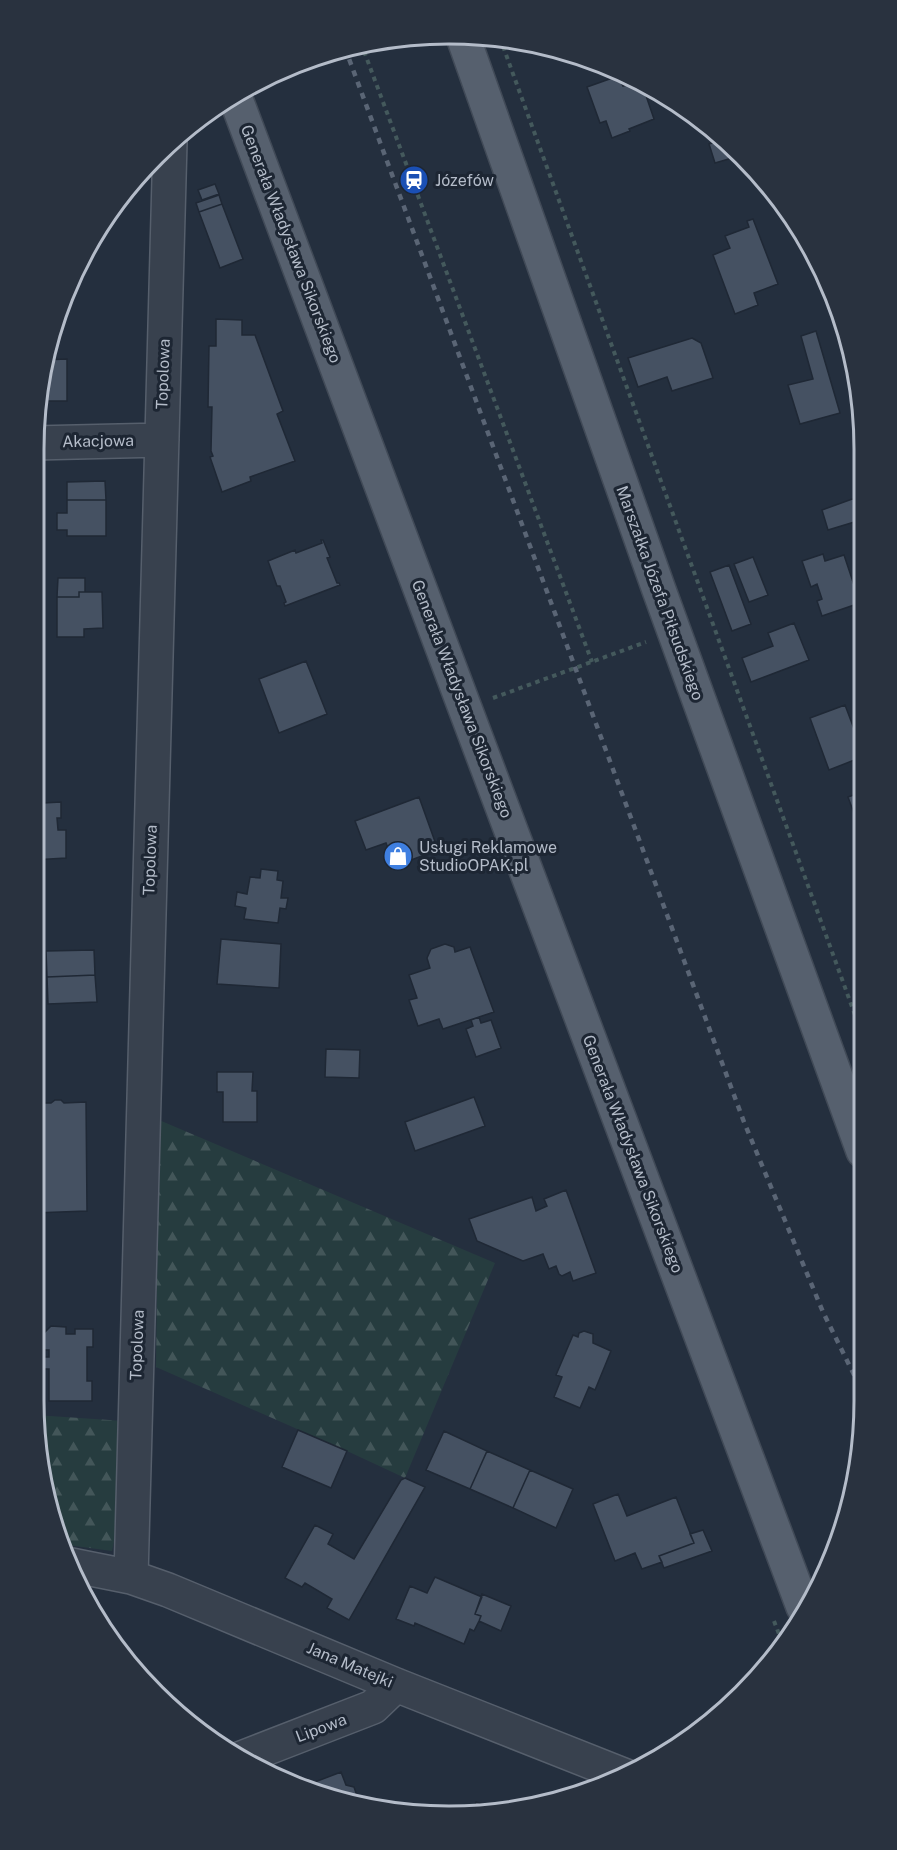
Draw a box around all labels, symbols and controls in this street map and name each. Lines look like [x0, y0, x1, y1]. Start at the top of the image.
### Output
street label: Generała Władysława Sikorskiego [237, 122, 345, 366]
station icon: Józefów [398, 164, 430, 196]
place label: Józefów [435, 171, 495, 190]
street label: Topolowa [152, 338, 174, 410]
street label: Akacjowa [62, 431, 134, 451]
street label: Marszałka Józefa Piłsudskiego [612, 483, 708, 703]
street label: Generała Władysława Sikorskiego [408, 577, 516, 821]
street label: Topolowa [139, 824, 161, 896]
place label: Usługi Reklamowe StudioOPAK.pl [419, 838, 557, 875]
shop icon: Usługi Reklamowe StudioOPAK.pl [382, 840, 414, 872]
street label: Generała Władysława Sikorskiego [579, 1032, 687, 1276]
street label: Topolowa [126, 1309, 148, 1381]
street label: Jana Matejki [304, 1638, 396, 1692]
street label: Lipowa [293, 1710, 349, 1746]

